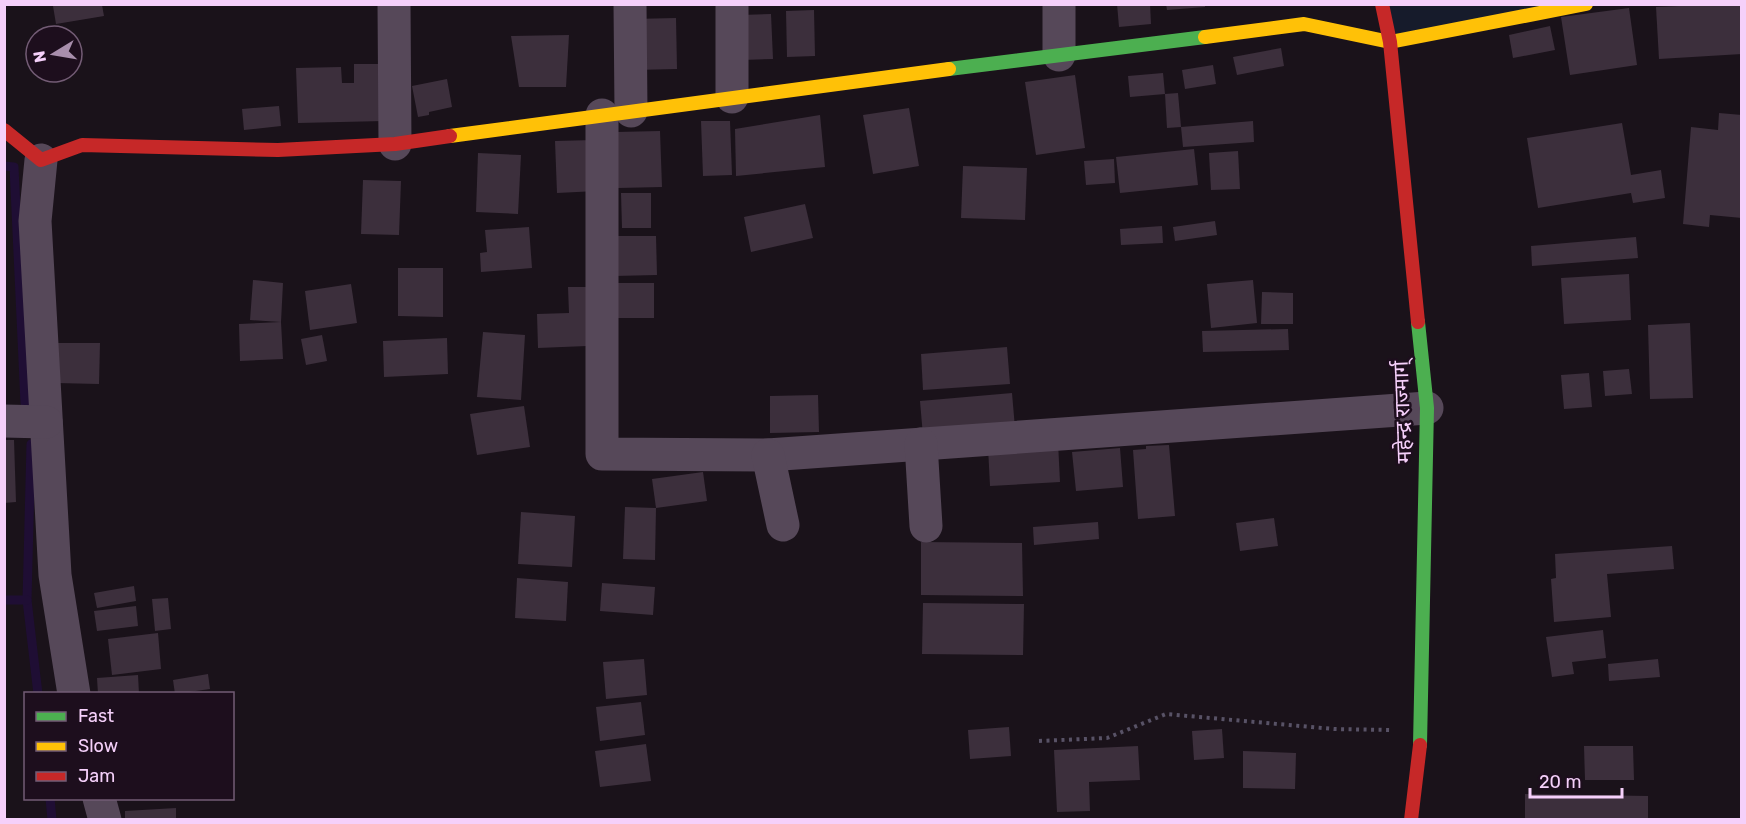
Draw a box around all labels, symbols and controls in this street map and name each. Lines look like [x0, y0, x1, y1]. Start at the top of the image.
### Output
north arrow [24, 24, 84, 84]
text: N [29, 49, 50, 64]
street label: महेन्द्र राज्मार्ग् [1388, 357, 1417, 464]
legend [24, 692, 234, 800]
text: Fast [78, 705, 114, 727]
text: Slow [78, 735, 118, 757]
scale bar [1530, 761, 1622, 799]
text: Jam [78, 765, 115, 787]
text: 20 m [1539, 771, 1581, 793]

